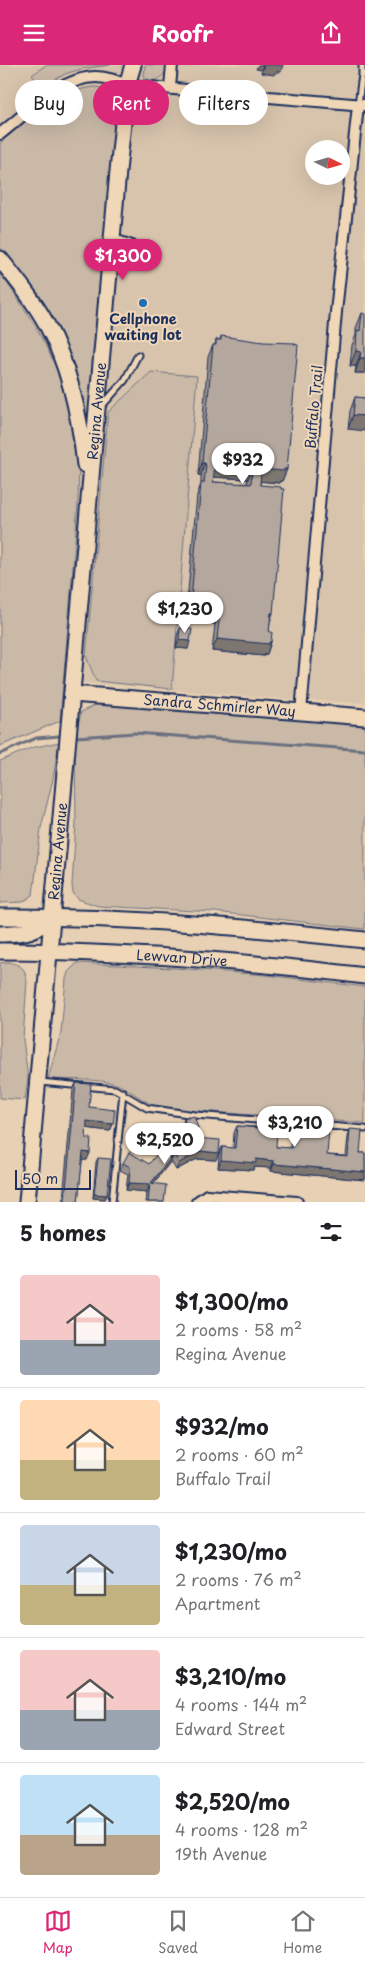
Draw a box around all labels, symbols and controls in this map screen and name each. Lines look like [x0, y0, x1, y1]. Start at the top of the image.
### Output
text: Roofr [152, 16, 213, 49]
icon: menu [20, 19, 48, 47]
icon: share [317, 19, 345, 47]
chip: Buy [15, 80, 83, 125]
chip: Rent [93, 80, 169, 125]
chip: Filters [179, 80, 268, 125]
north arrow [305, 140, 350, 185]
map controls [305, 140, 350, 185]
pin: $1,300 [82, 239, 164, 281]
text: $1,300 [95, 243, 151, 267]
marker: Cellphone waiting lot [137, 297, 149, 309]
place label: Cellphone waiting lot [104, 308, 182, 345]
street label: Regina Avenue [82, 361, 111, 461]
street label: Buffalo Trail [299, 364, 328, 450]
pin: $932 [213, 443, 273, 485]
text: $932 [223, 447, 263, 471]
pin: $1,230 [144, 591, 226, 634]
text: $1,230 [157, 596, 213, 620]
street label: Sandra Schmirler Way [143, 689, 297, 722]
street label: Regina Avenue [43, 801, 72, 901]
street label: Lewvan Drive [136, 944, 228, 971]
pin: $3,210 [254, 1105, 336, 1148]
text: $3,210 [268, 1110, 322, 1134]
pin: $2,520 [124, 1123, 206, 1165]
text: $2,520 [136, 1127, 194, 1151]
scale bar [15, 1167, 91, 1190]
text: 50 m [22, 1168, 58, 1189]
text: 5 homes [20, 1216, 106, 1248]
icon: filters [317, 1218, 345, 1246]
text: $1,300/mo [175, 1285, 288, 1317]
icon: home [60, 1295, 120, 1355]
text: 2 rooms · 58 m² [175, 1317, 302, 1341]
text: Regina Avenue [175, 1341, 286, 1365]
text: $932/mo [175, 1410, 269, 1442]
icon: home [60, 1420, 120, 1480]
text: 2 rooms · 60 m² [175, 1442, 304, 1466]
text: Buffalo Trail [175, 1466, 271, 1490]
text: $1,230/mo [175, 1535, 287, 1567]
icon: home [60, 1545, 120, 1605]
text: 2 rooms · 76 m² [175, 1567, 302, 1591]
text: Apartment [175, 1591, 260, 1615]
text: $3,210/mo [175, 1660, 286, 1692]
icon: home [60, 1670, 120, 1730]
text: 4 rooms · 144 m² [175, 1692, 307, 1716]
text: Edward Street [175, 1716, 285, 1740]
text: $2,520/mo [175, 1785, 290, 1817]
icon: home [60, 1795, 120, 1855]
text: 4 rooms · 128 m² [175, 1817, 308, 1841]
text: 19th Avenue [175, 1841, 267, 1865]
tab: Map [43, 1907, 73, 1958]
tab: Saved [158, 1907, 198, 1958]
tab: Home [283, 1907, 322, 1958]

